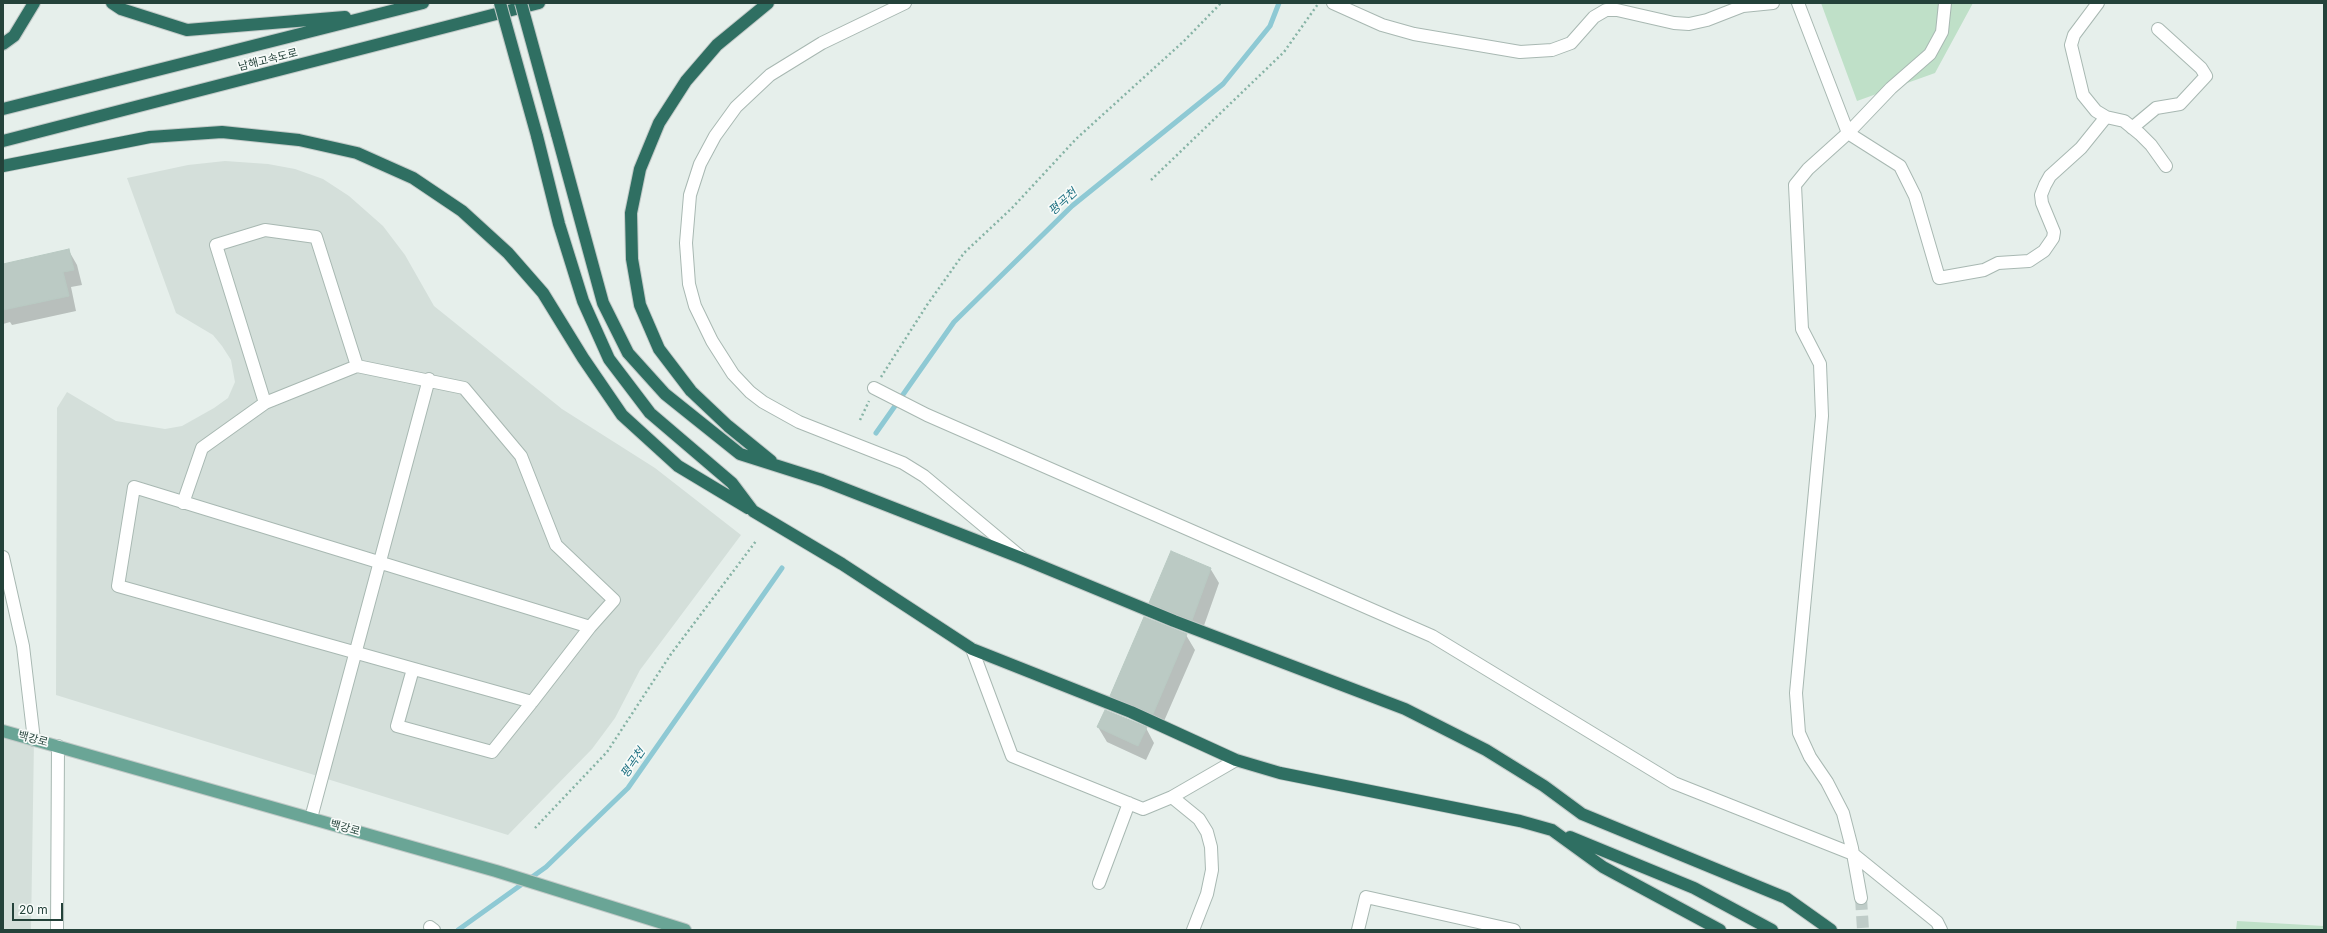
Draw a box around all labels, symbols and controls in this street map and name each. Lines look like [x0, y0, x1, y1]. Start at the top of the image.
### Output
street label: 남해고속도로 [237, 46, 299, 74]
water label: 평곡천 [1046, 186, 1080, 218]
street label: 백강로 [17, 729, 49, 749]
water label: 평곡천 [618, 745, 648, 781]
street label: 백강로 [329, 817, 361, 839]
scale bar [14, 895, 65, 921]
text: 20 m [19, 902, 48, 917]

